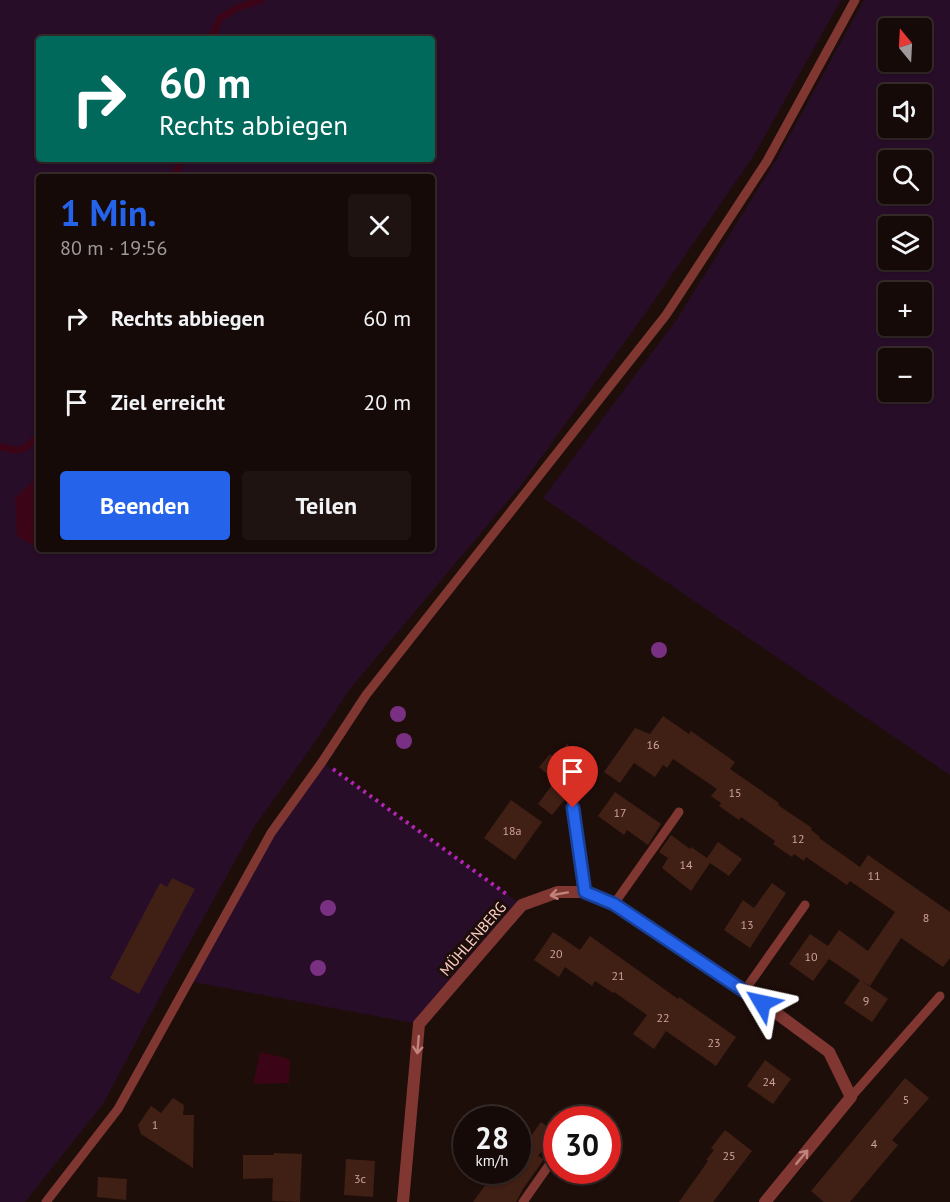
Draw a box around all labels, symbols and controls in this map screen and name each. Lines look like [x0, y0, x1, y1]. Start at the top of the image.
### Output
north arrow [878, 18, 932, 72]
map controls [878, 18, 932, 402]
text: 60 m [159, 55, 251, 110]
icon: right [60, 60, 138, 138]
button: sound [878, 84, 932, 138]
text: Rechts abbiegen [159, 108, 348, 142]
button: search [878, 150, 932, 204]
text: 1 Min. [60, 189, 156, 236]
button: close [348, 194, 411, 257]
button: layers [878, 216, 932, 270]
text: 80 m · 19:56 [60, 235, 167, 261]
button: + [878, 282, 932, 336]
icon: right [60, 302, 93, 335]
text: Rechts abbiegen [111, 304, 265, 332]
text: 60 m [363, 304, 411, 332]
button: − [878, 348, 932, 402]
icon: arrive [60, 386, 93, 419]
text: Ziel erreicht [111, 388, 225, 416]
text: 20 m [363, 388, 411, 416]
button: Beenden [60, 471, 230, 540]
button: Teilen [242, 471, 411, 540]
house number: 16 [646, 737, 660, 752]
pin [547, 746, 598, 808]
icon: arrive [556, 755, 589, 788]
house number: 15 [728, 785, 742, 800]
house number: 17 [613, 805, 627, 820]
house number: 18a [502, 823, 522, 838]
house number: 12 [791, 831, 805, 846]
house number: 14 [679, 857, 693, 872]
house number: 11 [867, 868, 881, 883]
one-way arrow [549, 889, 569, 900]
street label: MÜHLENBERG [435, 898, 510, 980]
house number: 8 [923, 910, 929, 925]
house number: 13 [740, 917, 754, 932]
house number: 20 [549, 946, 563, 961]
house number: 10 [804, 949, 818, 964]
house number: 21 [611, 968, 625, 983]
position arrow [730, 971, 794, 1035]
house number: 9 [863, 993, 869, 1008]
house number: 22 [656, 1010, 670, 1025]
one-way arrow [412, 1034, 423, 1054]
house number: 23 [707, 1035, 721, 1050]
house number: 24 [762, 1074, 776, 1089]
house number: 5 [903, 1092, 909, 1107]
speed limit sign: 30 [543, 1106, 621, 1184]
house number: 1 [152, 1117, 158, 1132]
text: 28 [475, 1118, 509, 1157]
house number: 4 [871, 1136, 878, 1151]
house number: 25 [722, 1148, 736, 1163]
one-way arrow [795, 1150, 809, 1165]
text: km/h [476, 1151, 508, 1170]
house number: 3c [354, 1171, 367, 1186]

